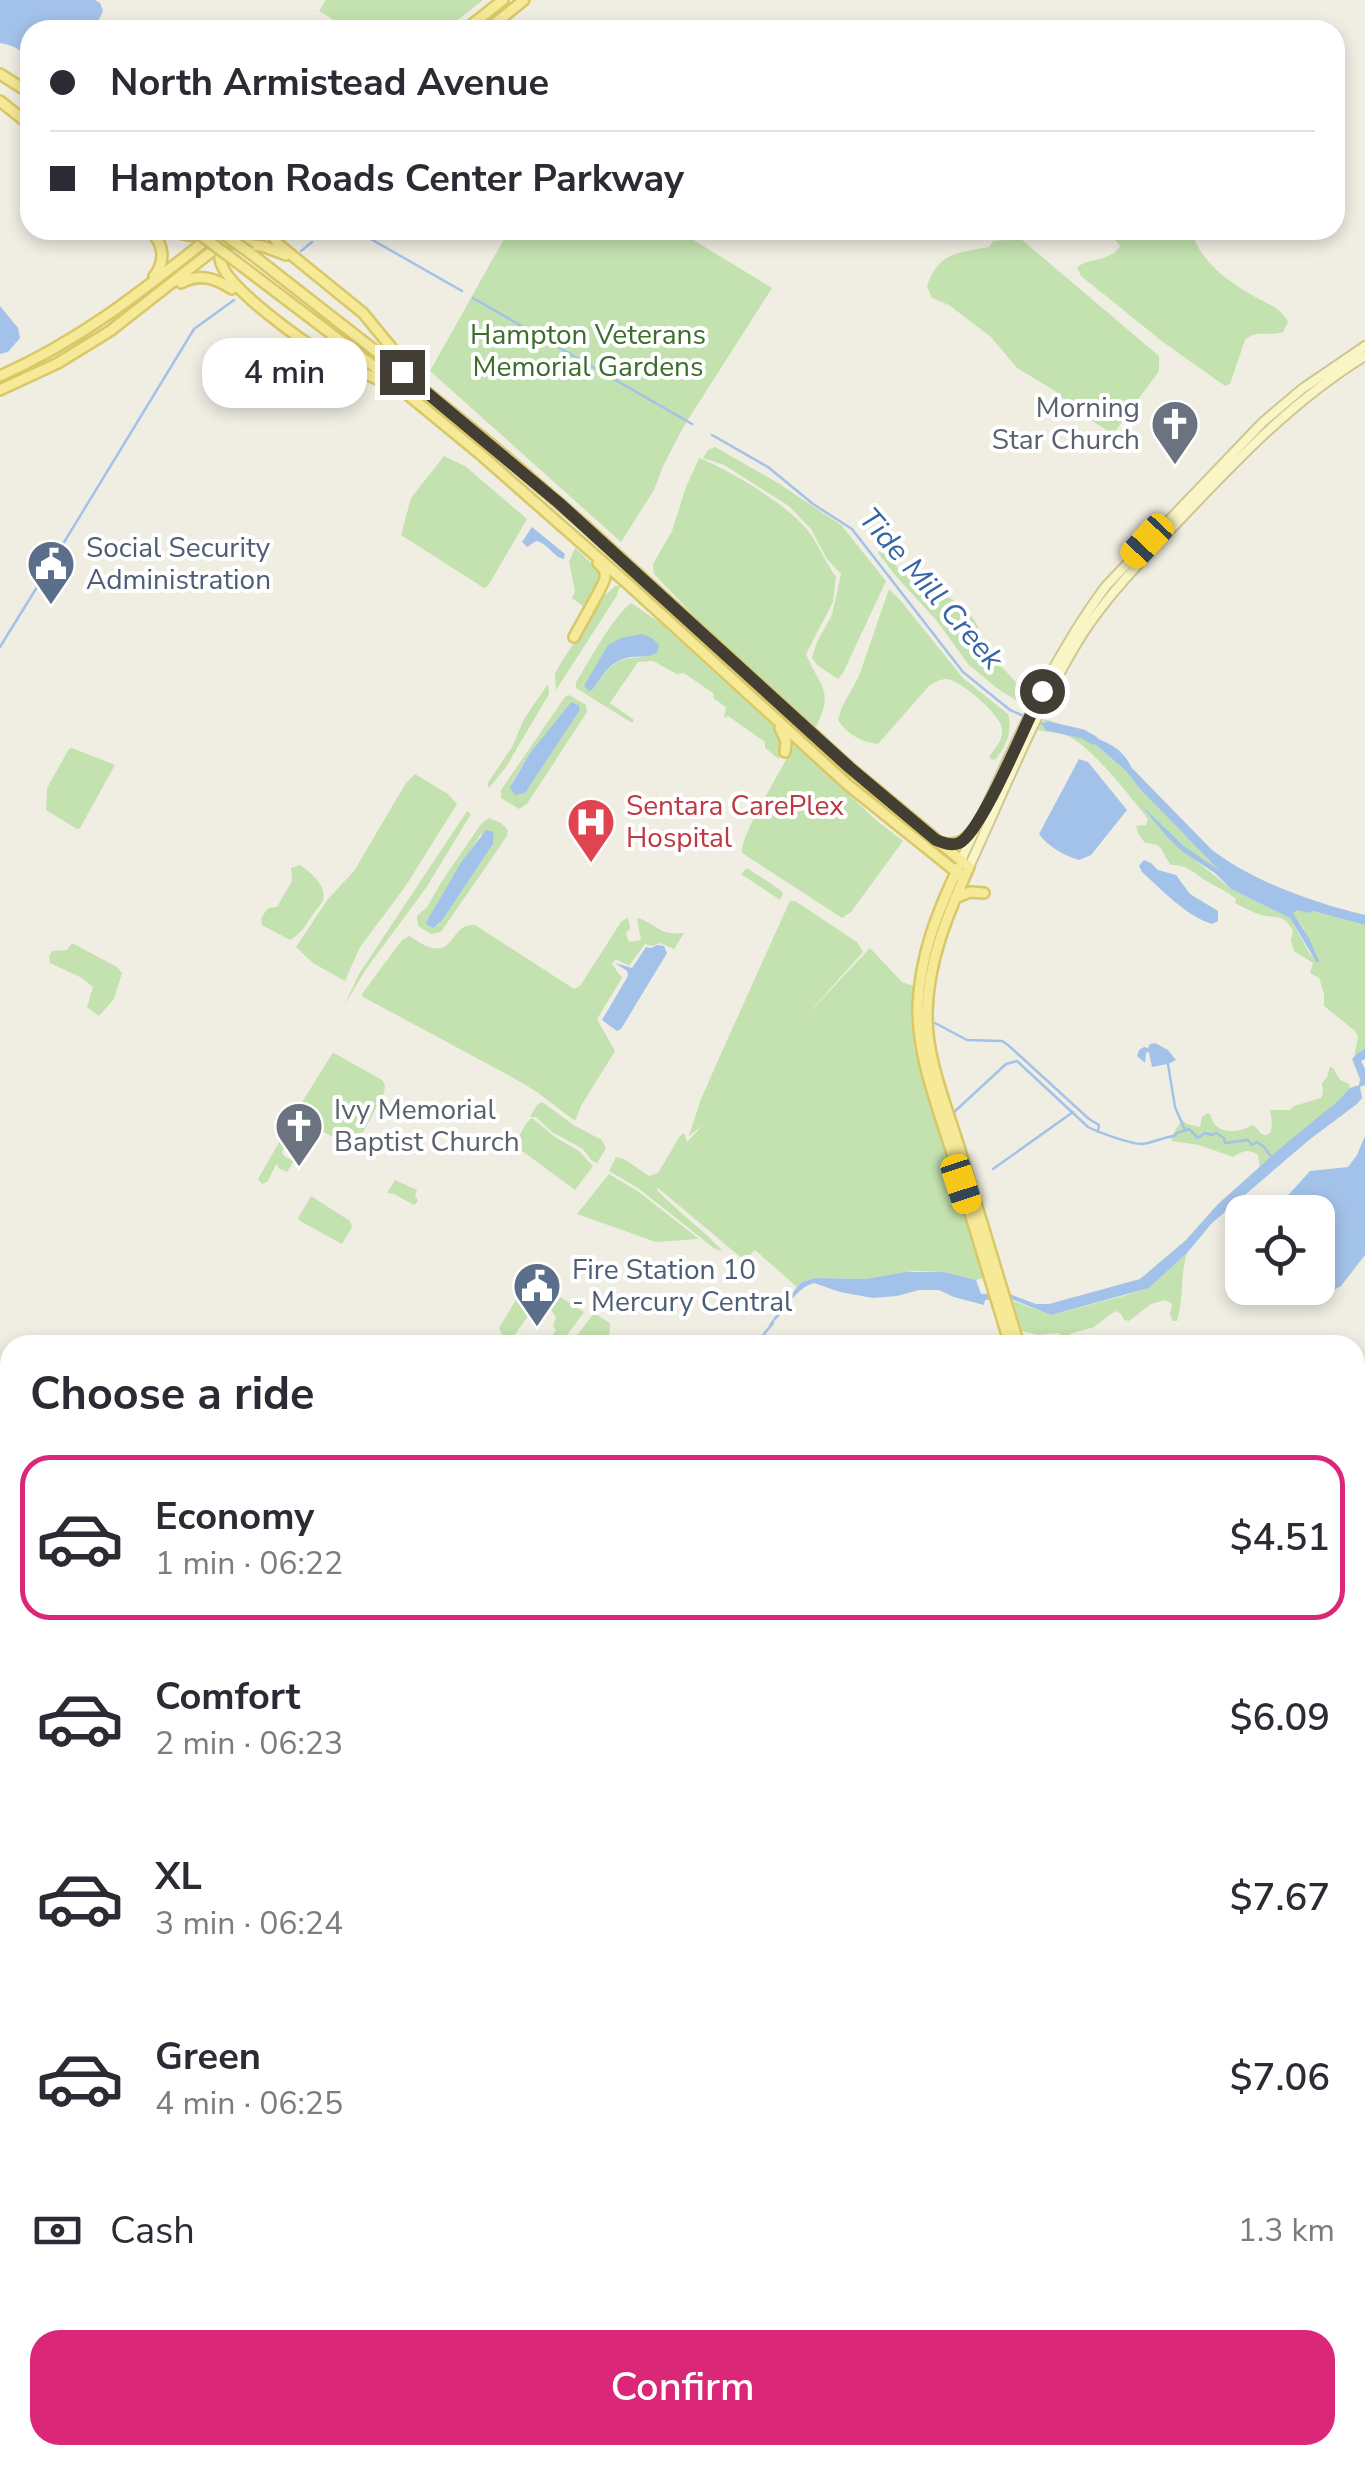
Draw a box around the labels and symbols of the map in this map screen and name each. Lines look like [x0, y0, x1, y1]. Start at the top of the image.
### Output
park label: Hampton Veterans Memorial Gardens [470, 316, 706, 386]
callout: 4 min [202, 337, 367, 407]
route end [380, 350, 425, 395]
place label: Morning Star Church [992, 389, 1140, 459]
church icon: Morning Star Church [1149, 398, 1201, 466]
water label: Tide Mill Creek [849, 499, 1013, 679]
car [1116, 509, 1178, 573]
place label: Social Security Administration [86, 529, 271, 599]
public building icon: Social Security Administration [25, 538, 77, 606]
route start [1020, 669, 1065, 714]
place label: Sentara CarePlex Hospital [626, 787, 844, 857]
hospital icon: Sentara CarePlex Hospital [565, 796, 617, 864]
place label: Ivy Memorial Baptist Church [334, 1091, 520, 1161]
church icon: Ivy Memorial Baptist Church [273, 1100, 325, 1168]
car [937, 1151, 985, 1217]
place label: Fire Station 10 - Mercury Central [572, 1251, 793, 1321]
public building icon: Fire Station 10 - Mercury Central [511, 1260, 563, 1328]

